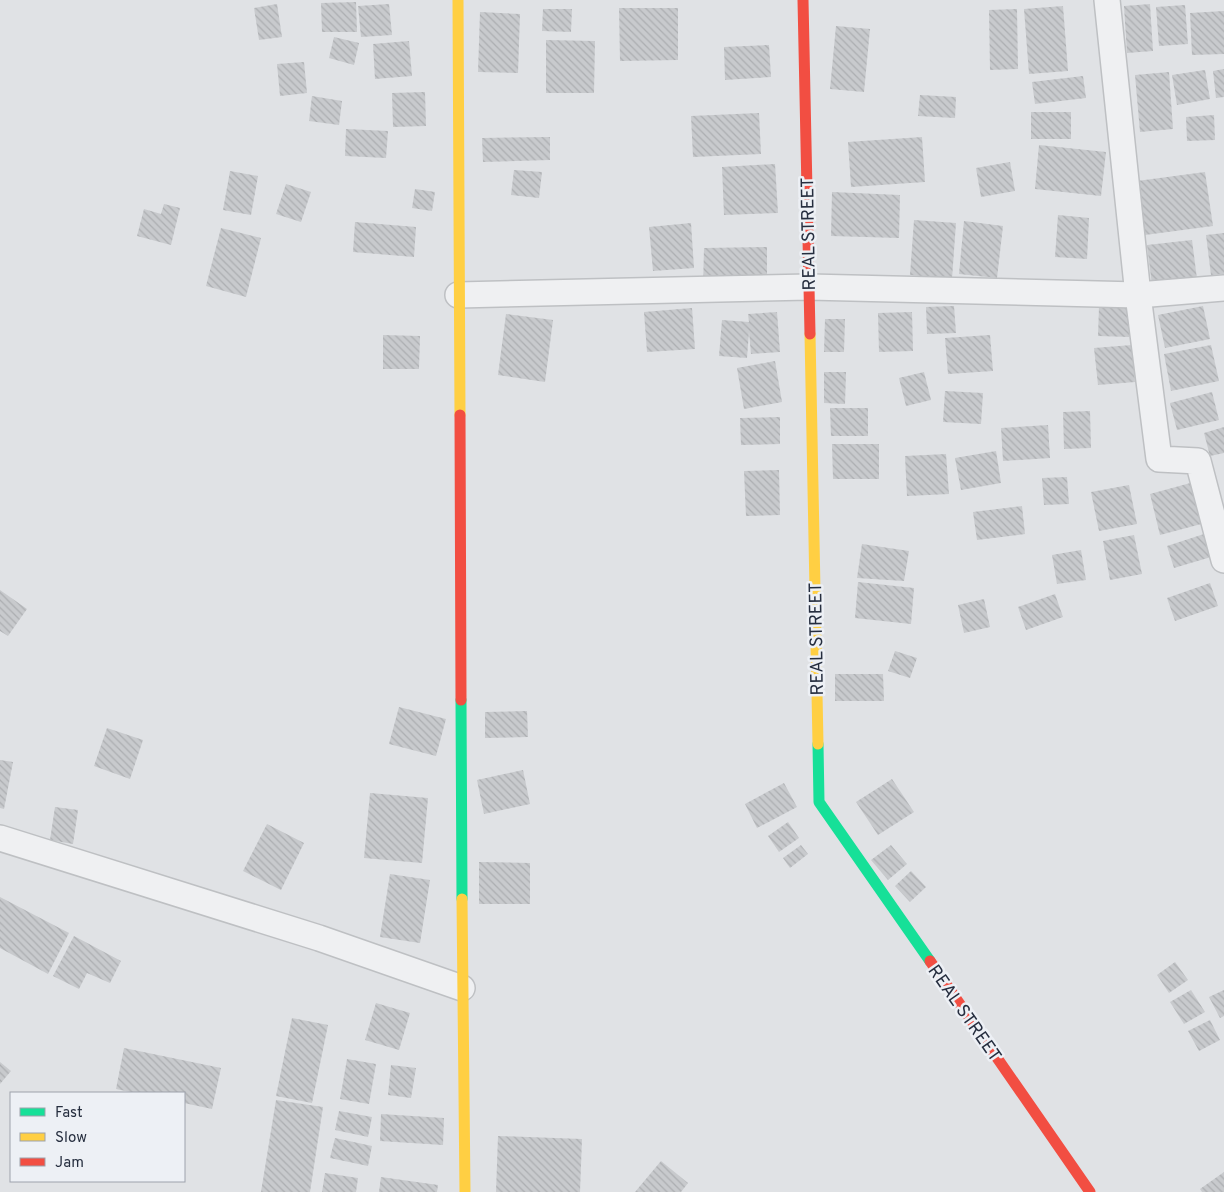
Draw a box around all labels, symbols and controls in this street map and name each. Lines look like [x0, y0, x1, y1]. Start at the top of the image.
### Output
street label: REAL STREET [797, 177, 822, 291]
street label: REAL STREET [805, 582, 830, 696]
street label: REAL STREET [922, 961, 1006, 1067]
legend [10, 1092, 185, 1182]
text: Fast [55, 1104, 83, 1123]
text: Slow [55, 1129, 87, 1148]
text: Jam [55, 1154, 84, 1173]

